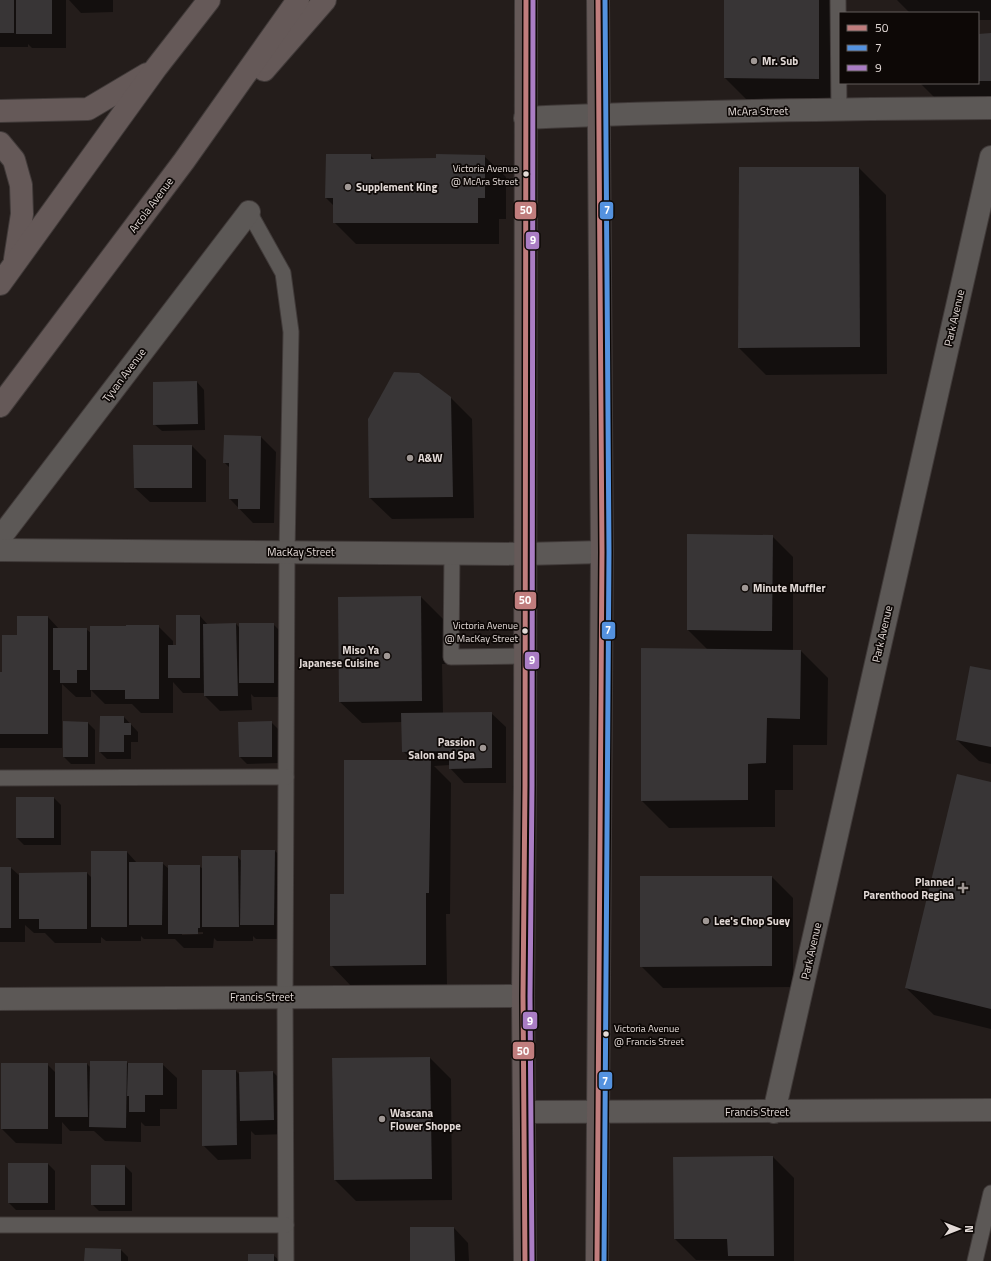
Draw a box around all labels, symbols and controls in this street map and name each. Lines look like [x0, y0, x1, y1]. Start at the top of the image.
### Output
legend [839, 12, 979, 84]
text: 50 [875, 18, 889, 37]
text: 7 [875, 38, 882, 57]
place label: Mr. Sub [762, 53, 798, 69]
marker: Mr. Sub [749, 56, 759, 66]
text: 9 [875, 58, 882, 77]
street label: McAra Street [728, 102, 789, 120]
place label: Victoria Avenue @ McAra Street [451, 161, 518, 189]
marker: Victoria Avenue @ McAra Street [521, 169, 531, 179]
street label: Arcola Avenue [125, 174, 177, 236]
place label: Supplement King [356, 179, 437, 195]
marker: Supplement King [343, 182, 353, 192]
line badge: 50 [514, 201, 537, 220]
line badge: 7 [599, 201, 614, 220]
text: 50 [520, 202, 532, 218]
text: 7 [604, 202, 610, 218]
line badge: 9 [525, 231, 540, 250]
text: 9 [530, 232, 536, 248]
street label: Park Avenue [940, 288, 968, 348]
street label: Tyvan Avenue [98, 344, 150, 405]
place label: A&W [418, 450, 443, 466]
marker: A&W [405, 453, 415, 463]
street label: MacKay Street [267, 544, 335, 560]
place label: Minute Muffler [753, 580, 826, 596]
marker: Minute Muffler [740, 583, 750, 593]
line badge: 50 [514, 591, 537, 610]
text: 50 [519, 592, 531, 608]
street label: Park Avenue [868, 604, 896, 664]
place label: Victoria Avenue @ MacKay Street [445, 618, 518, 646]
line badge: 7 [601, 621, 616, 640]
text: 7 [605, 622, 611, 638]
marker: Victoria Avenue @ MacKay Street [520, 626, 530, 636]
place label: Miso Ya Japanese Cuisine [299, 642, 379, 671]
marker: Miso Ya Japanese Cuisine [382, 651, 392, 661]
line badge: 9 [524, 651, 540, 670]
text: 9 [529, 652, 535, 668]
place label: Passion Salon and Spa [408, 734, 475, 763]
marker: Passion Salon and Spa [478, 743, 488, 753]
place label: Planned Parenthood Regina [863, 874, 954, 903]
marker: Planned Parenthood Regina [957, 882, 969, 894]
place label: Lee's Chop Suey [714, 913, 790, 929]
marker: Lee's Chop Suey [701, 916, 711, 926]
street label: Park Avenue [797, 921, 825, 981]
street label: Francis Street [230, 989, 294, 1005]
line badge: 9 [522, 1011, 538, 1030]
text: 9 [527, 1013, 533, 1029]
place label: Victoria Avenue @ Francis Street [614, 1021, 685, 1049]
marker: Victoria Avenue @ Francis Street [601, 1029, 611, 1039]
line badge: 50 [512, 1041, 535, 1060]
text: 50 [517, 1043, 529, 1059]
line badge: 7 [598, 1071, 613, 1090]
text: 7 [602, 1073, 608, 1089]
street label: Francis Street [725, 1104, 789, 1120]
place label: Wascana Flower Shoppe [390, 1105, 461, 1134]
marker: Wascana Flower Shoppe [377, 1114, 387, 1124]
north arrow [939, 1209, 979, 1249]
text: N [961, 1225, 977, 1233]

